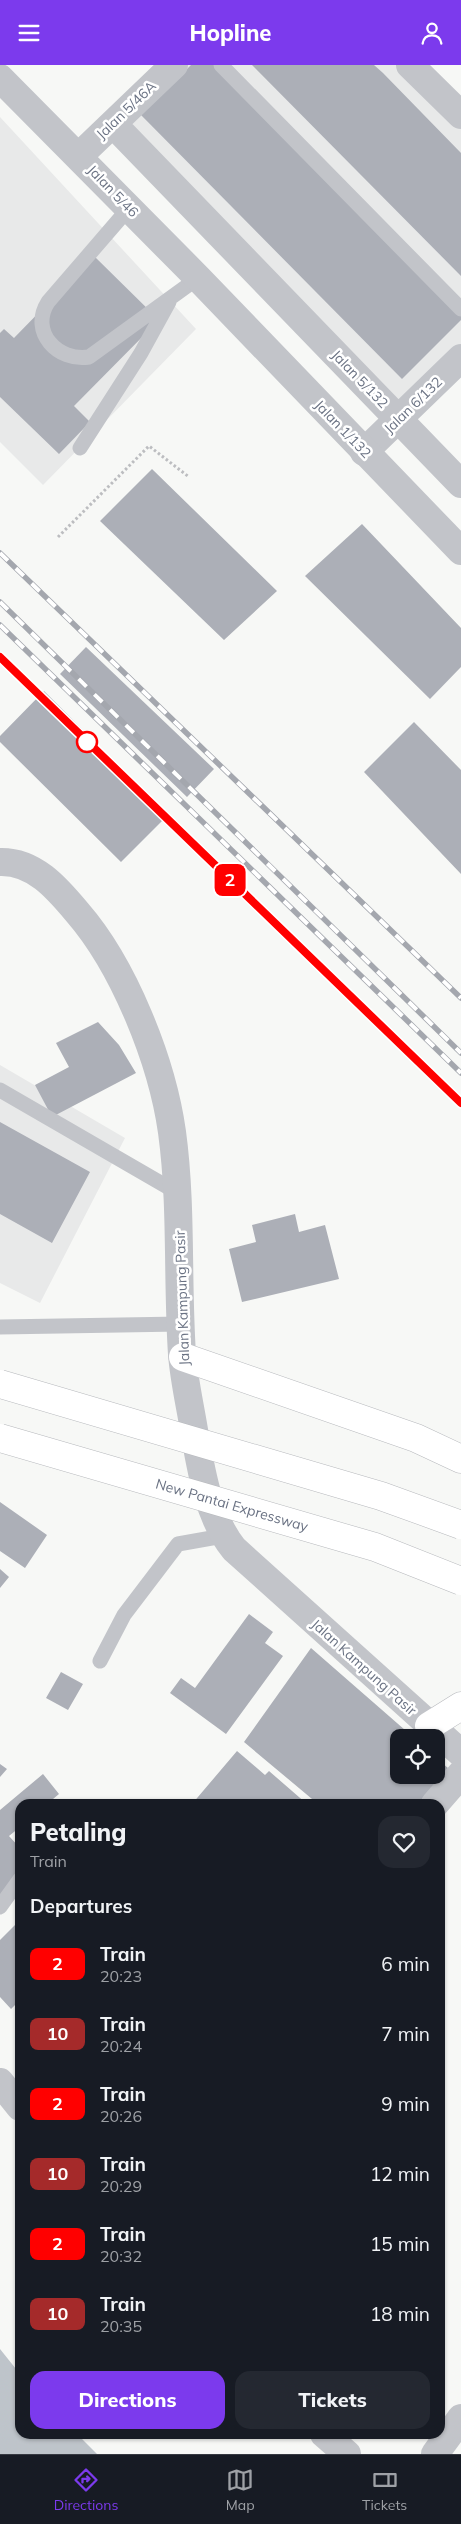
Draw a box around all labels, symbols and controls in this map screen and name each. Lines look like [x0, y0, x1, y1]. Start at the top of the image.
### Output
icon: menu [15, 19, 43, 47]
text: Hopline [190, 19, 271, 47]
icon: person [418, 19, 446, 47]
street label: Jalan 5/46A [92, 77, 160, 143]
street label: Jalan 5/46 [84, 161, 142, 221]
street label: Jalan 5/132 [328, 346, 392, 412]
street label: Jalan 6/132 [380, 373, 446, 437]
street label: Jalan 1/132 [311, 396, 375, 462]
unlabelled marker [76, 731, 98, 753]
line badge: 2 [214, 864, 246, 896]
text: 2 [225, 868, 235, 891]
street label: Jalan Kampung Pasir [171, 1229, 193, 1366]
street label: New Pantai Expressway [154, 1475, 311, 1536]
street label: Jalan Kampung Pasir [308, 1615, 421, 1720]
map controls [390, 1729, 445, 1784]
button: locate [390, 1729, 445, 1784]
button: heart [378, 1816, 430, 1868]
text: Petaling [30, 1817, 126, 1847]
text: Train [30, 1851, 67, 1871]
text: Departures [30, 1894, 132, 1918]
text: Train [100, 1942, 146, 1966]
text: 2 [52, 1952, 63, 1975]
text: 6 min [381, 1952, 430, 1976]
text: 20:23 [100, 1966, 142, 1986]
text: Train [100, 2012, 146, 2036]
text: 10 [47, 2022, 68, 2045]
text: 7 min [381, 2022, 430, 2046]
text: 20:24 [100, 2036, 142, 2056]
text: Train [100, 2082, 146, 2106]
text: 2 [52, 2092, 63, 2115]
text: 9 min [381, 2092, 430, 2116]
text: 20:26 [100, 2106, 142, 2126]
text: Train [100, 2152, 146, 2176]
text: 10 [47, 2162, 68, 2185]
text: 12 min [370, 2162, 430, 2186]
text: 20:29 [100, 2176, 142, 2196]
text: Train [100, 2222, 146, 2246]
text: 2 [52, 2232, 63, 2255]
text: 15 min [370, 2232, 430, 2256]
text: 20:32 [100, 2246, 142, 2266]
text: Train [100, 2292, 146, 2316]
text: 10 [47, 2302, 68, 2325]
text: 18 min [370, 2302, 430, 2326]
text: 20:35 [100, 2316, 142, 2336]
button: Directions [30, 2371, 225, 2429]
button: Tickets [235, 2371, 430, 2429]
tab: Directions [54, 2466, 118, 2514]
tab: Map [226, 2466, 255, 2514]
tab: Tickets [362, 2466, 407, 2514]

